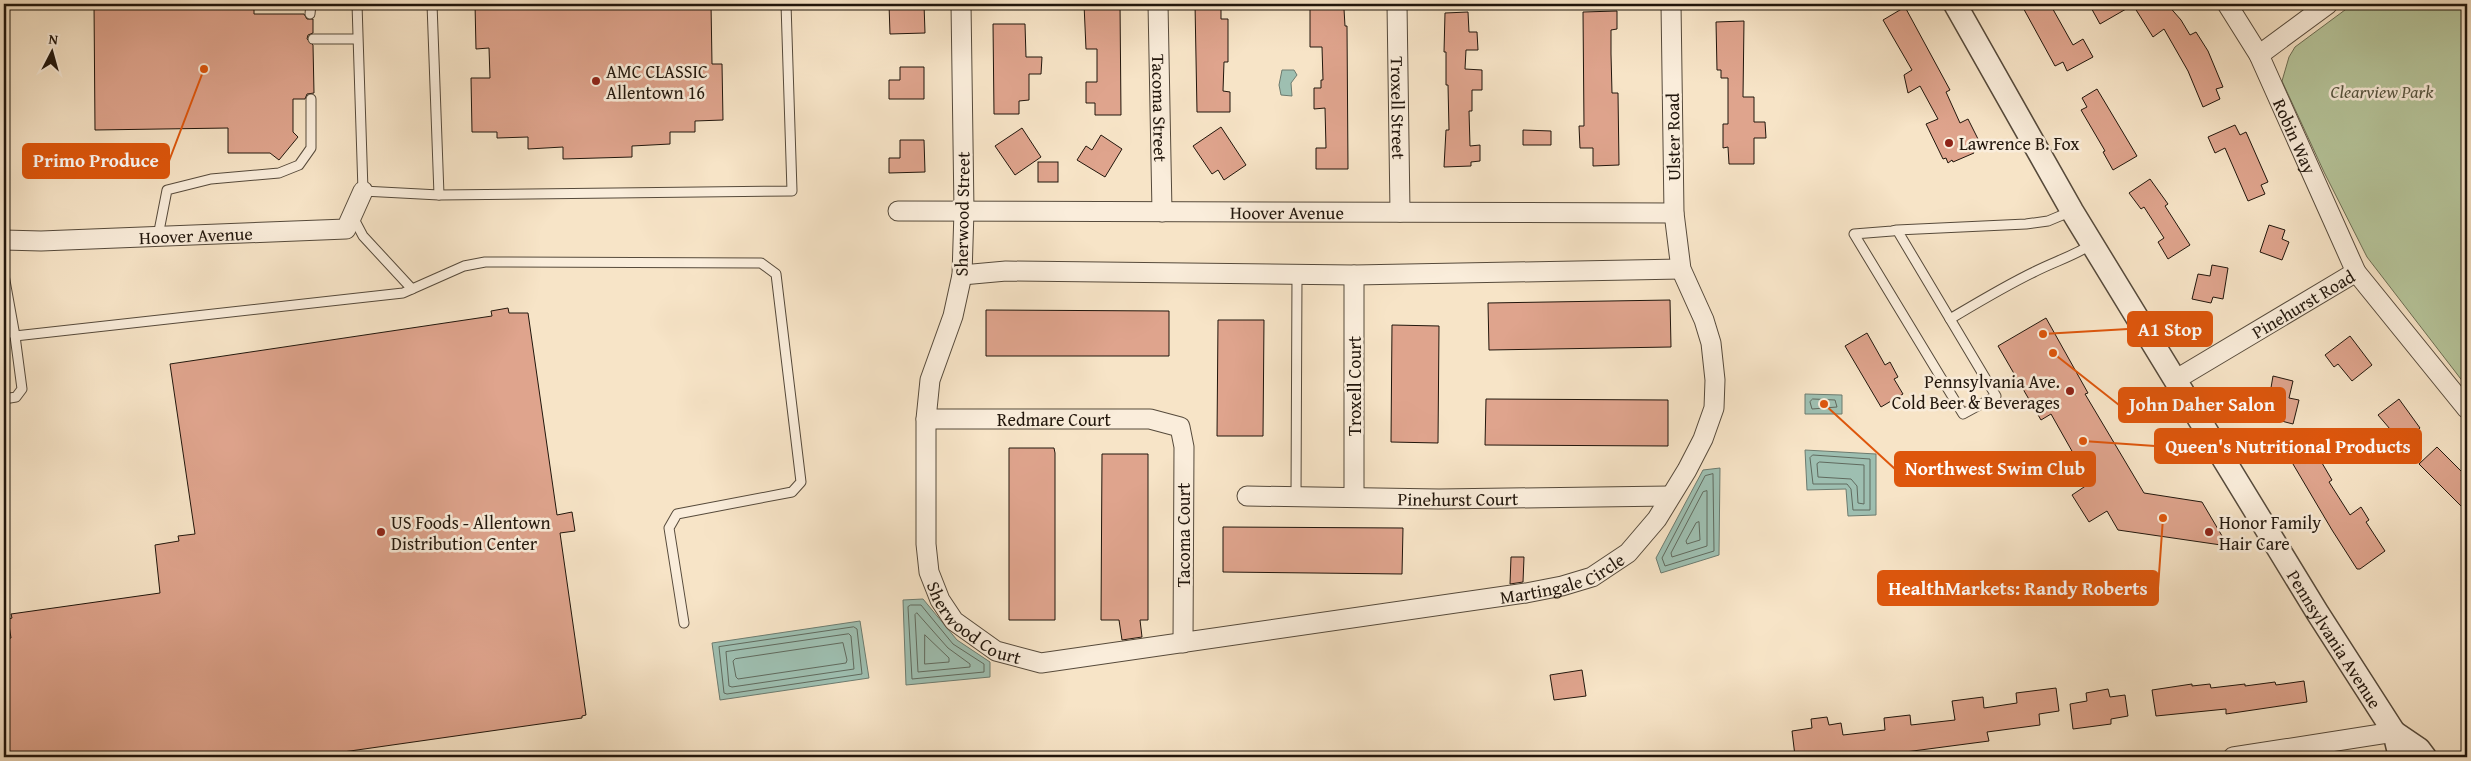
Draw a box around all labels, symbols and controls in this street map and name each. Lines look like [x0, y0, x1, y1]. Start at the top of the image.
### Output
north arrow [28, 28, 78, 78]
text: N [48, 29, 60, 50]
street label: Tacoma Street [1145, 54, 1175, 163]
street label: Troxell Street [1384, 56, 1413, 160]
place label: AMC CLASSIC Allentown 16 [606, 58, 708, 106]
marker: AMC CLASSIC Allentown 16 [590, 75, 602, 87]
park label: Clearview Park [2331, 78, 2434, 105]
street label: Ulster Road [1659, 92, 1687, 181]
street label: Robin Way [2267, 94, 2324, 178]
place label: Lawrence B. Fox [1959, 130, 2080, 157]
marker: Lawrence B. Fox [1943, 137, 1955, 149]
callout: Primo Produce [23, 144, 169, 178]
text: Primo Produce [33, 146, 159, 174]
street label: Sherwood Street [947, 151, 977, 277]
street label: Hoover Avenue [1230, 198, 1344, 226]
street label: Hoover Avenue [139, 219, 253, 251]
street label: Pinehurst Road [2246, 262, 2360, 345]
callout: A1 Stop [2128, 312, 2212, 346]
text: A1 Stop [2138, 315, 2202, 343]
street label: Troxell Court [1341, 335, 1368, 436]
place label: Pennsylvania Ave. Cold Beer & Beverages [1892, 368, 2060, 416]
marker: Pennsylvania Ave. Cold Beer & Beverages [2064, 385, 2076, 397]
callout: John Daher Salon [2119, 388, 2285, 422]
text: John Daher Salon [2126, 390, 2276, 418]
street label: Redmare Court [997, 406, 1112, 433]
callout: Queen's Nutritional Products [2155, 429, 2421, 463]
text: Queen's Nutritional Products [2165, 432, 2411, 460]
callout: Northwest Swim Club [1895, 452, 2095, 486]
text: Northwest Swim Club [1905, 454, 2085, 482]
street label: Tacoma Court [1170, 482, 1197, 587]
street label: Pinehurst Court [1397, 484, 1519, 513]
place label: US Foods - Allentown Distribution Center [391, 509, 551, 557]
place label: Honor Family Hair Care [2219, 509, 2321, 557]
marker: US Foods - Allentown Distribution Center [375, 526, 387, 538]
marker: Honor Family Hair Care [2203, 526, 2215, 538]
street label: Martingale Circle [1498, 546, 1630, 610]
street label: Pennsylvania Avenue [2281, 564, 2389, 714]
callout: HealthMarkets: Randy Roberts [1878, 571, 2158, 605]
text: HealthMarkets: Randy Roberts [1888, 574, 2148, 602]
street label: Sherwood Court [920, 577, 1025, 671]

